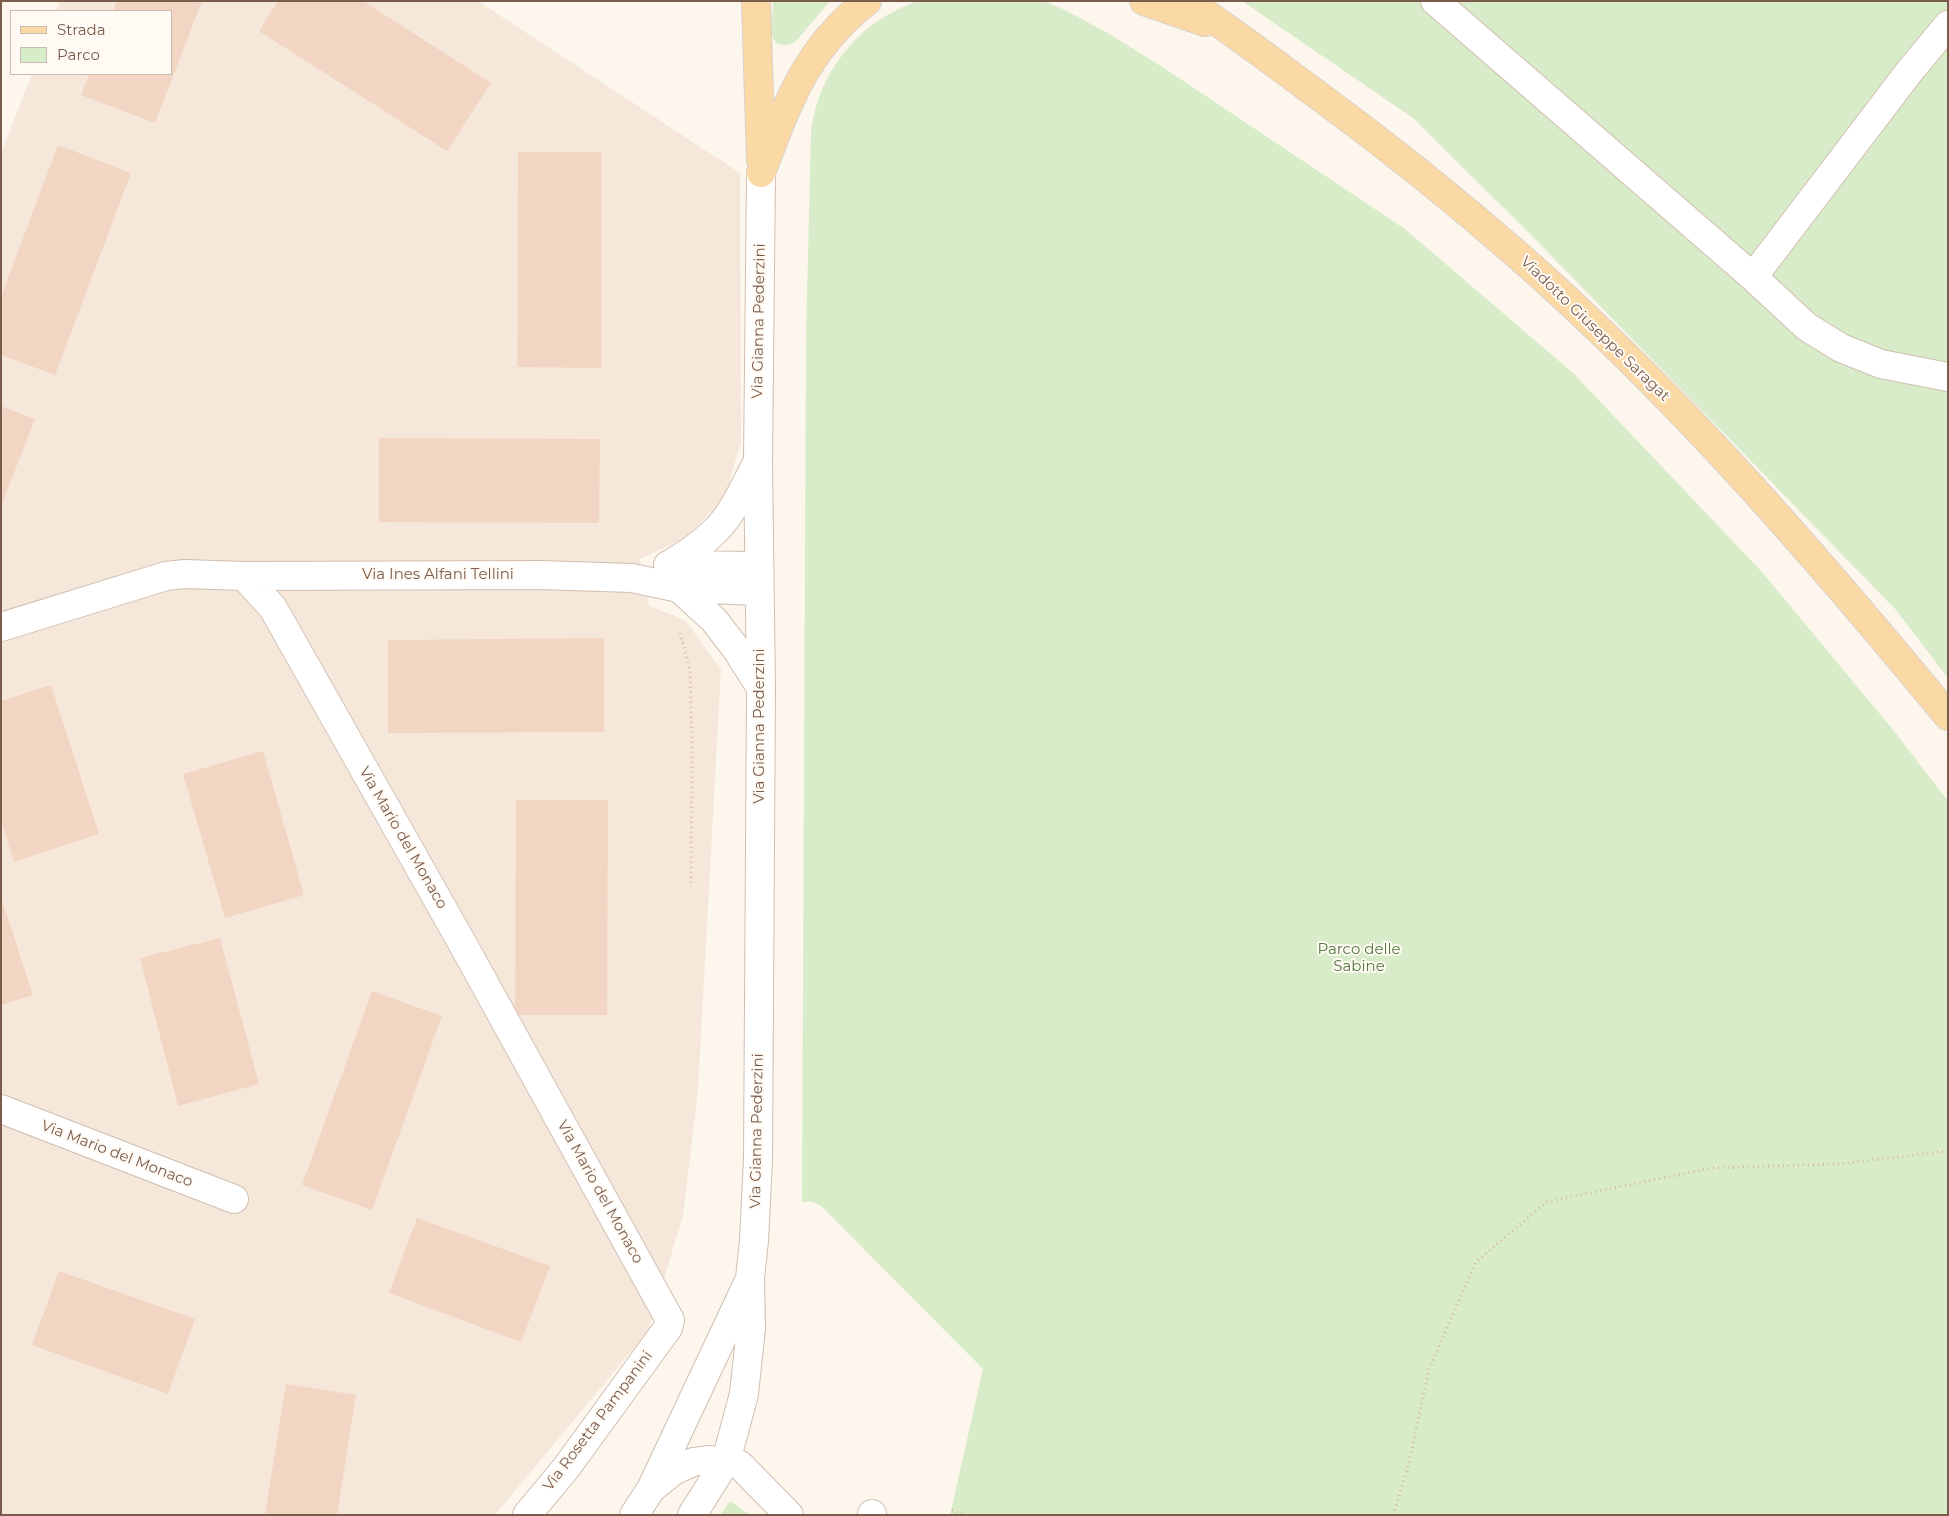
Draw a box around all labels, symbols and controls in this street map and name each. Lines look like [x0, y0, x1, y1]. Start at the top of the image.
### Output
legend [10, 10, 172, 75]
text: Strada [57, 20, 106, 39]
text: Parco [57, 45, 100, 64]
street label: Via Gianna Pederzini [749, 243, 769, 399]
street label: Viadotto Giuseppe Saragat [1517, 253, 1673, 405]
street label: Via Ines Alfani Tellini [362, 566, 514, 584]
street label: Via Gianna Pederzini [751, 648, 769, 804]
street label: Via Mario del Monaco [355, 764, 451, 912]
park label: Parco delle Sabine [1317, 941, 1401, 976]
street label: Via Gianna Pederzini [747, 1053, 767, 1209]
street label: Via Mario del Monaco [39, 1117, 195, 1191]
street label: Via Mario del Monaco [553, 1117, 647, 1267]
street label: Via Rosetta Pampanini [539, 1347, 657, 1495]

